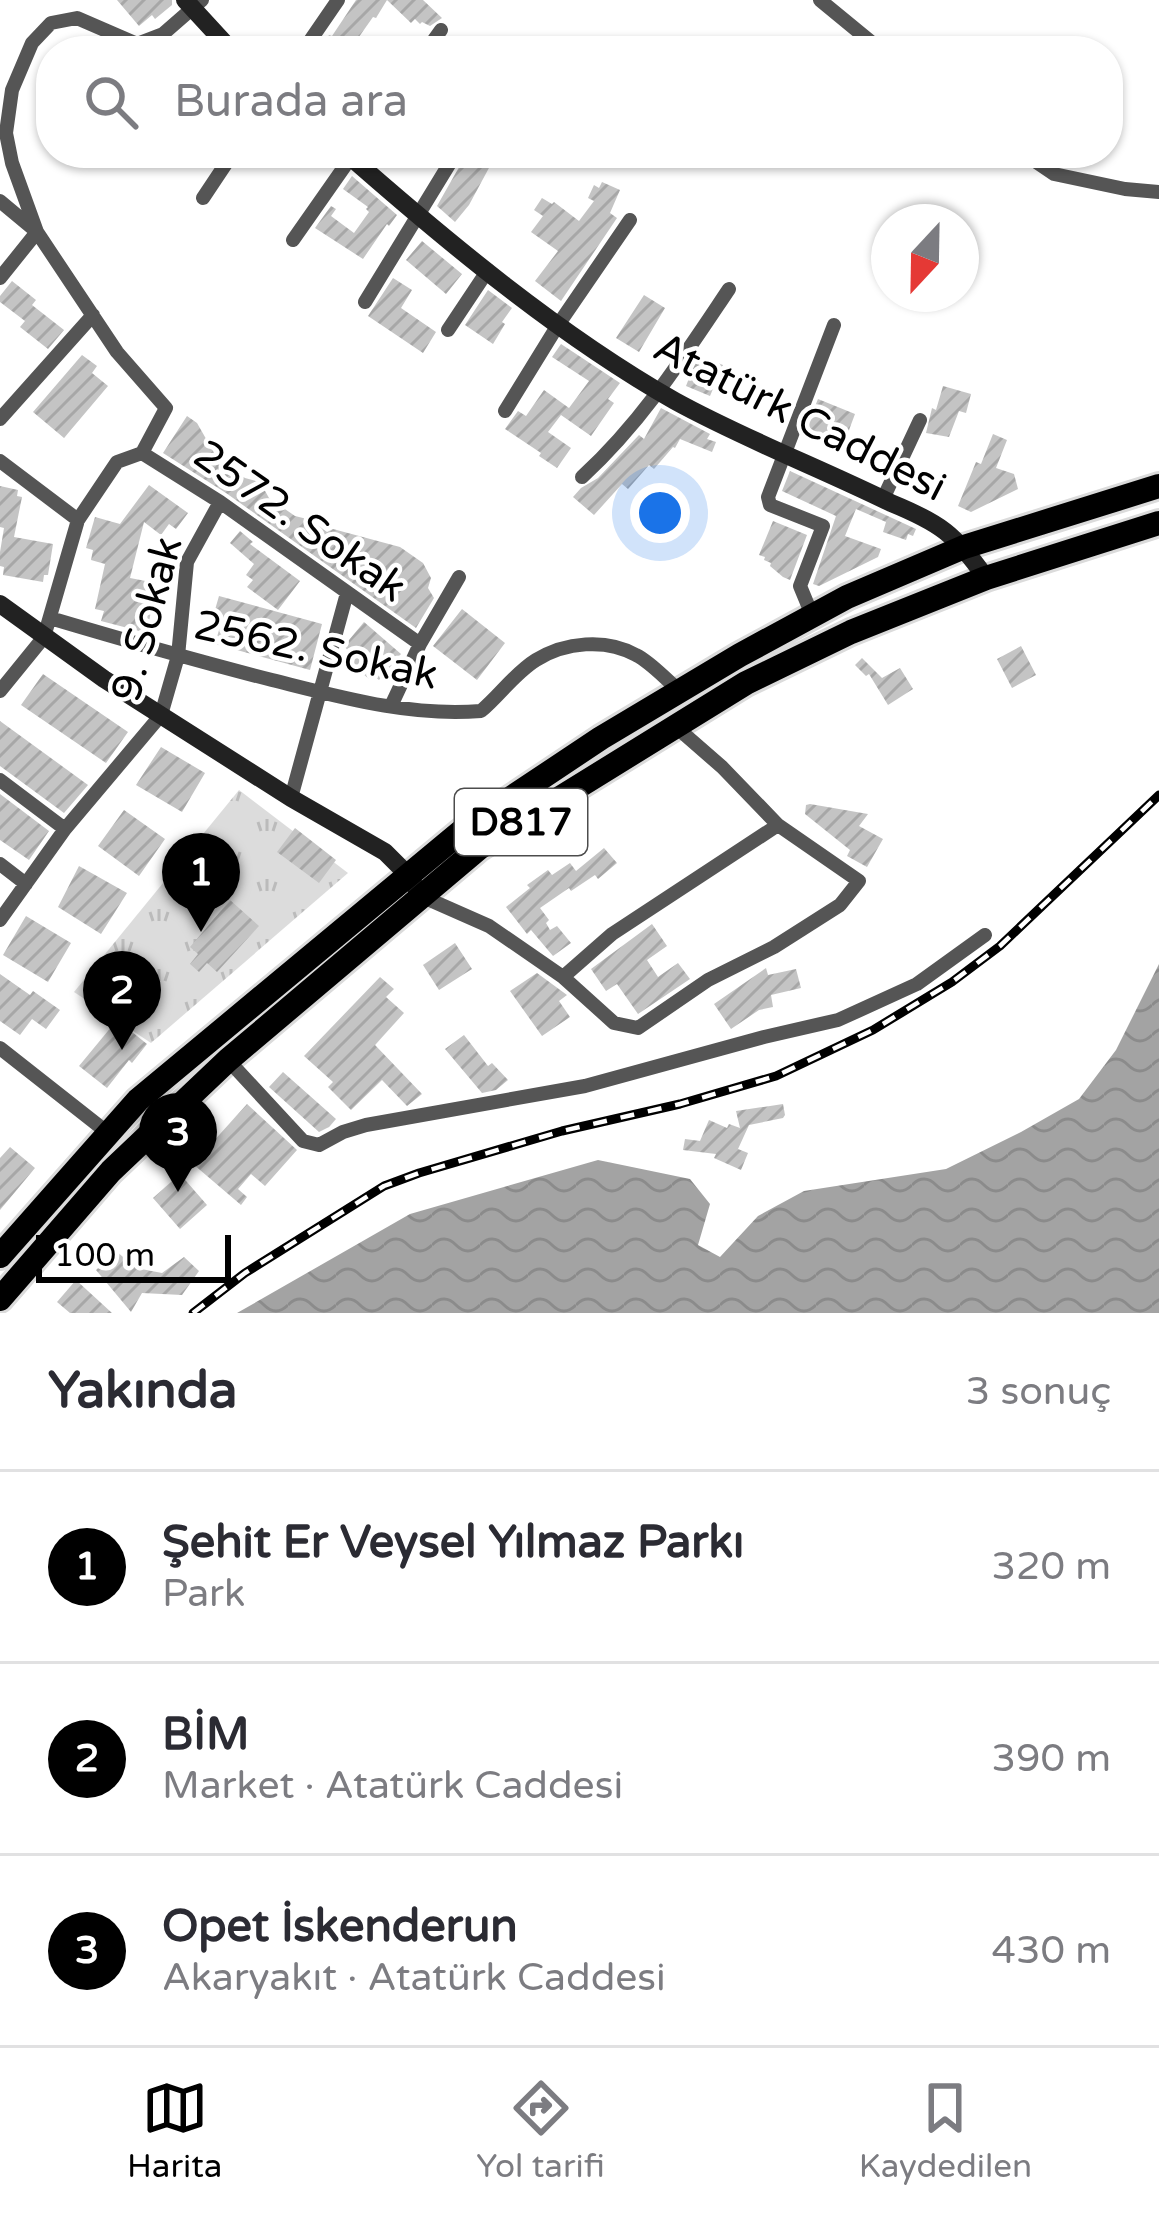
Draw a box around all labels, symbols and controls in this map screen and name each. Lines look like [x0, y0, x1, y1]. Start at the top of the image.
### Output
search box [36, 36, 1123, 168]
icon: search [78, 69, 144, 135]
text: Burada ara [174, 75, 408, 129]
north arrow [871, 204, 979, 312]
street label: Atatürk Caddesi [645, 321, 955, 513]
street label: 2572. Sokak [184, 429, 416, 613]
your location [630, 483, 690, 543]
street label: 9. Sokak [101, 531, 193, 707]
street label: 2562. Sokak [190, 599, 442, 701]
road number: D817 [455, 789, 587, 855]
pin: 1 [162, 833, 240, 932]
pin: 2 [83, 951, 161, 1050]
pin: 3 [139, 1093, 217, 1192]
scale bar [36, 1229, 231, 1282]
text: 100 m [54, 1236, 155, 1275]
text: Yakında [48, 1360, 238, 1422]
text: 3 sonuç [966, 1368, 1111, 1415]
text: Şehit Er Veysel Yılmaz Parkı [162, 1516, 744, 1570]
text: 1 [75, 1543, 99, 1590]
text: 320 m [992, 1543, 1111, 1590]
text: Park [162, 1570, 245, 1617]
text: BİM [162, 1708, 249, 1762]
text: 2 [75, 1735, 99, 1782]
text: 390 m [992, 1735, 1111, 1782]
text: Market · Atatürk Caddesi [162, 1762, 623, 1809]
text: Opet İskenderun [162, 1900, 518, 1954]
text: 3 [75, 1927, 99, 1974]
text: 430 m [992, 1927, 1111, 1974]
text: Akaryakıt · Atatürk Caddesi [162, 1954, 666, 2001]
tab: Harita [127, 2075, 222, 2186]
tab: Yol tarifi [476, 2075, 605, 2186]
tab: Kaydedilen [859, 2075, 1032, 2186]

